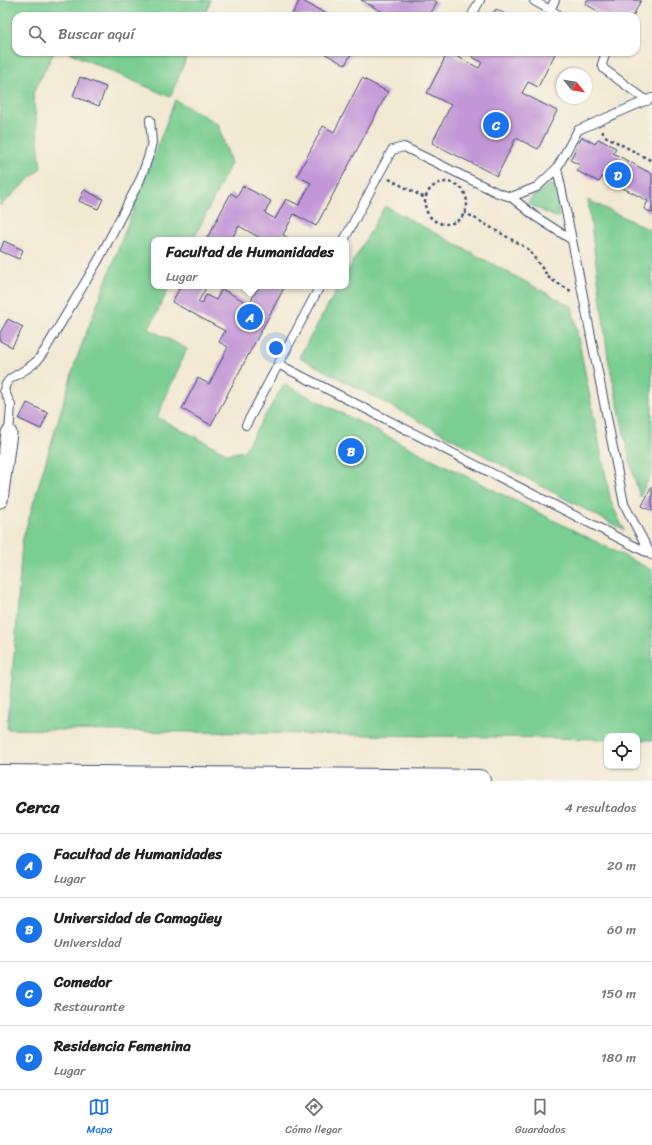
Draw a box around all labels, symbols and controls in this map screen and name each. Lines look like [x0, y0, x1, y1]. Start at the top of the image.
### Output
search box [12, 12, 640, 56]
text: Buscar aquí [58, 21, 135, 47]
icon: search [26, 23, 48, 45]
north arrow [556, 68, 592, 104]
pin: C [483, 110, 509, 140]
pin: D [605, 160, 631, 190]
popup [151, 237, 349, 289]
text: Facultad de Humanidades [166, 239, 334, 265]
text: Lugar [166, 265, 198, 288]
pin: A [237, 302, 263, 332]
your location [266, 338, 286, 358]
pin: B [338, 436, 364, 466]
map controls [604, 733, 640, 769]
button: locate [604, 733, 640, 769]
text: Cerca [16, 792, 59, 822]
text: 4 resultados [565, 796, 636, 819]
text: Facultad de Humanidades [54, 841, 222, 867]
text: A [25, 854, 33, 877]
text: 20 m [607, 854, 636, 877]
text: Lugar [54, 867, 85, 890]
text: Universidad de Camagüey [54, 905, 222, 931]
text: B [25, 918, 33, 941]
text: 60 m [607, 918, 636, 941]
text: Universidad [54, 931, 121, 954]
text: Comedor [54, 969, 112, 995]
text: C [25, 982, 33, 1005]
text: 150 m [601, 982, 636, 1005]
text: Restaurante [54, 995, 125, 1018]
text: Residencia Femenina [54, 1033, 191, 1059]
text: D [25, 1046, 33, 1069]
text: 180 m [601, 1046, 636, 1069]
text: Lugar [54, 1059, 85, 1082]
tab: Mapa [86, 1096, 112, 1139]
tab: Cómo llegar [285, 1096, 342, 1139]
tab: Guardados [515, 1096, 566, 1139]

